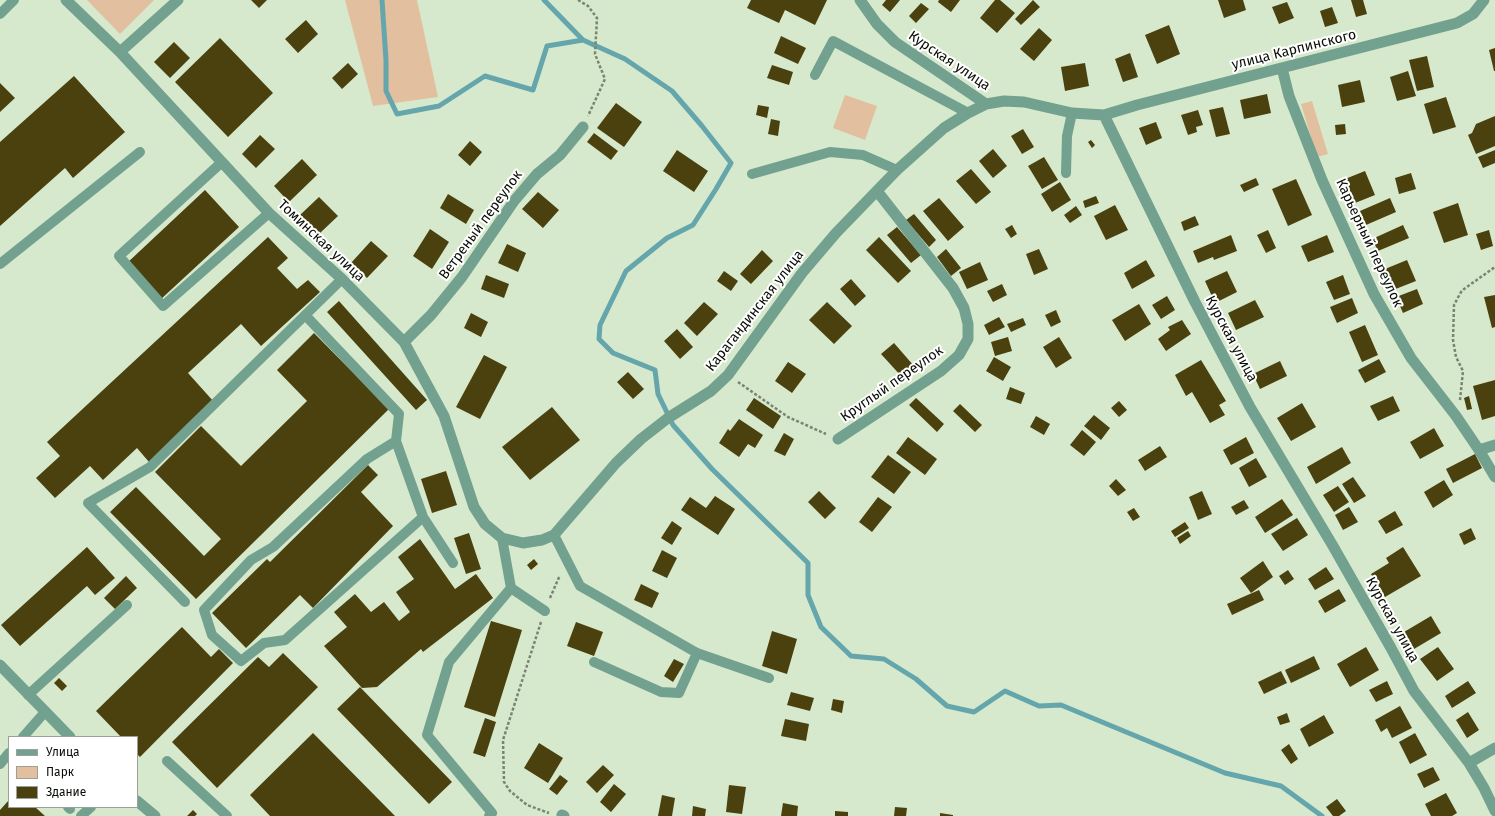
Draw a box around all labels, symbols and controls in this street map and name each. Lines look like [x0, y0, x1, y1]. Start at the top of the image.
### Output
street label: улица Карпинского [1230, 26, 1358, 74]
street label: Курская улица [905, 27, 993, 95]
street label: Ветреный переулок [436, 167, 526, 283]
street label: Карьерный переулок [1332, 176, 1406, 310]
street label: Томинская улица [274, 196, 368, 286]
street label: Карагандинская улица [702, 247, 808, 375]
street label: Курская улица [1201, 293, 1261, 385]
street label: Круглый переулок [838, 342, 946, 426]
street label: Курская улица [1362, 574, 1422, 666]
legend [8, 736, 138, 808]
text: Улица [46, 745, 80, 759]
text: Парк [46, 765, 74, 779]
text: Здание [46, 785, 86, 799]

